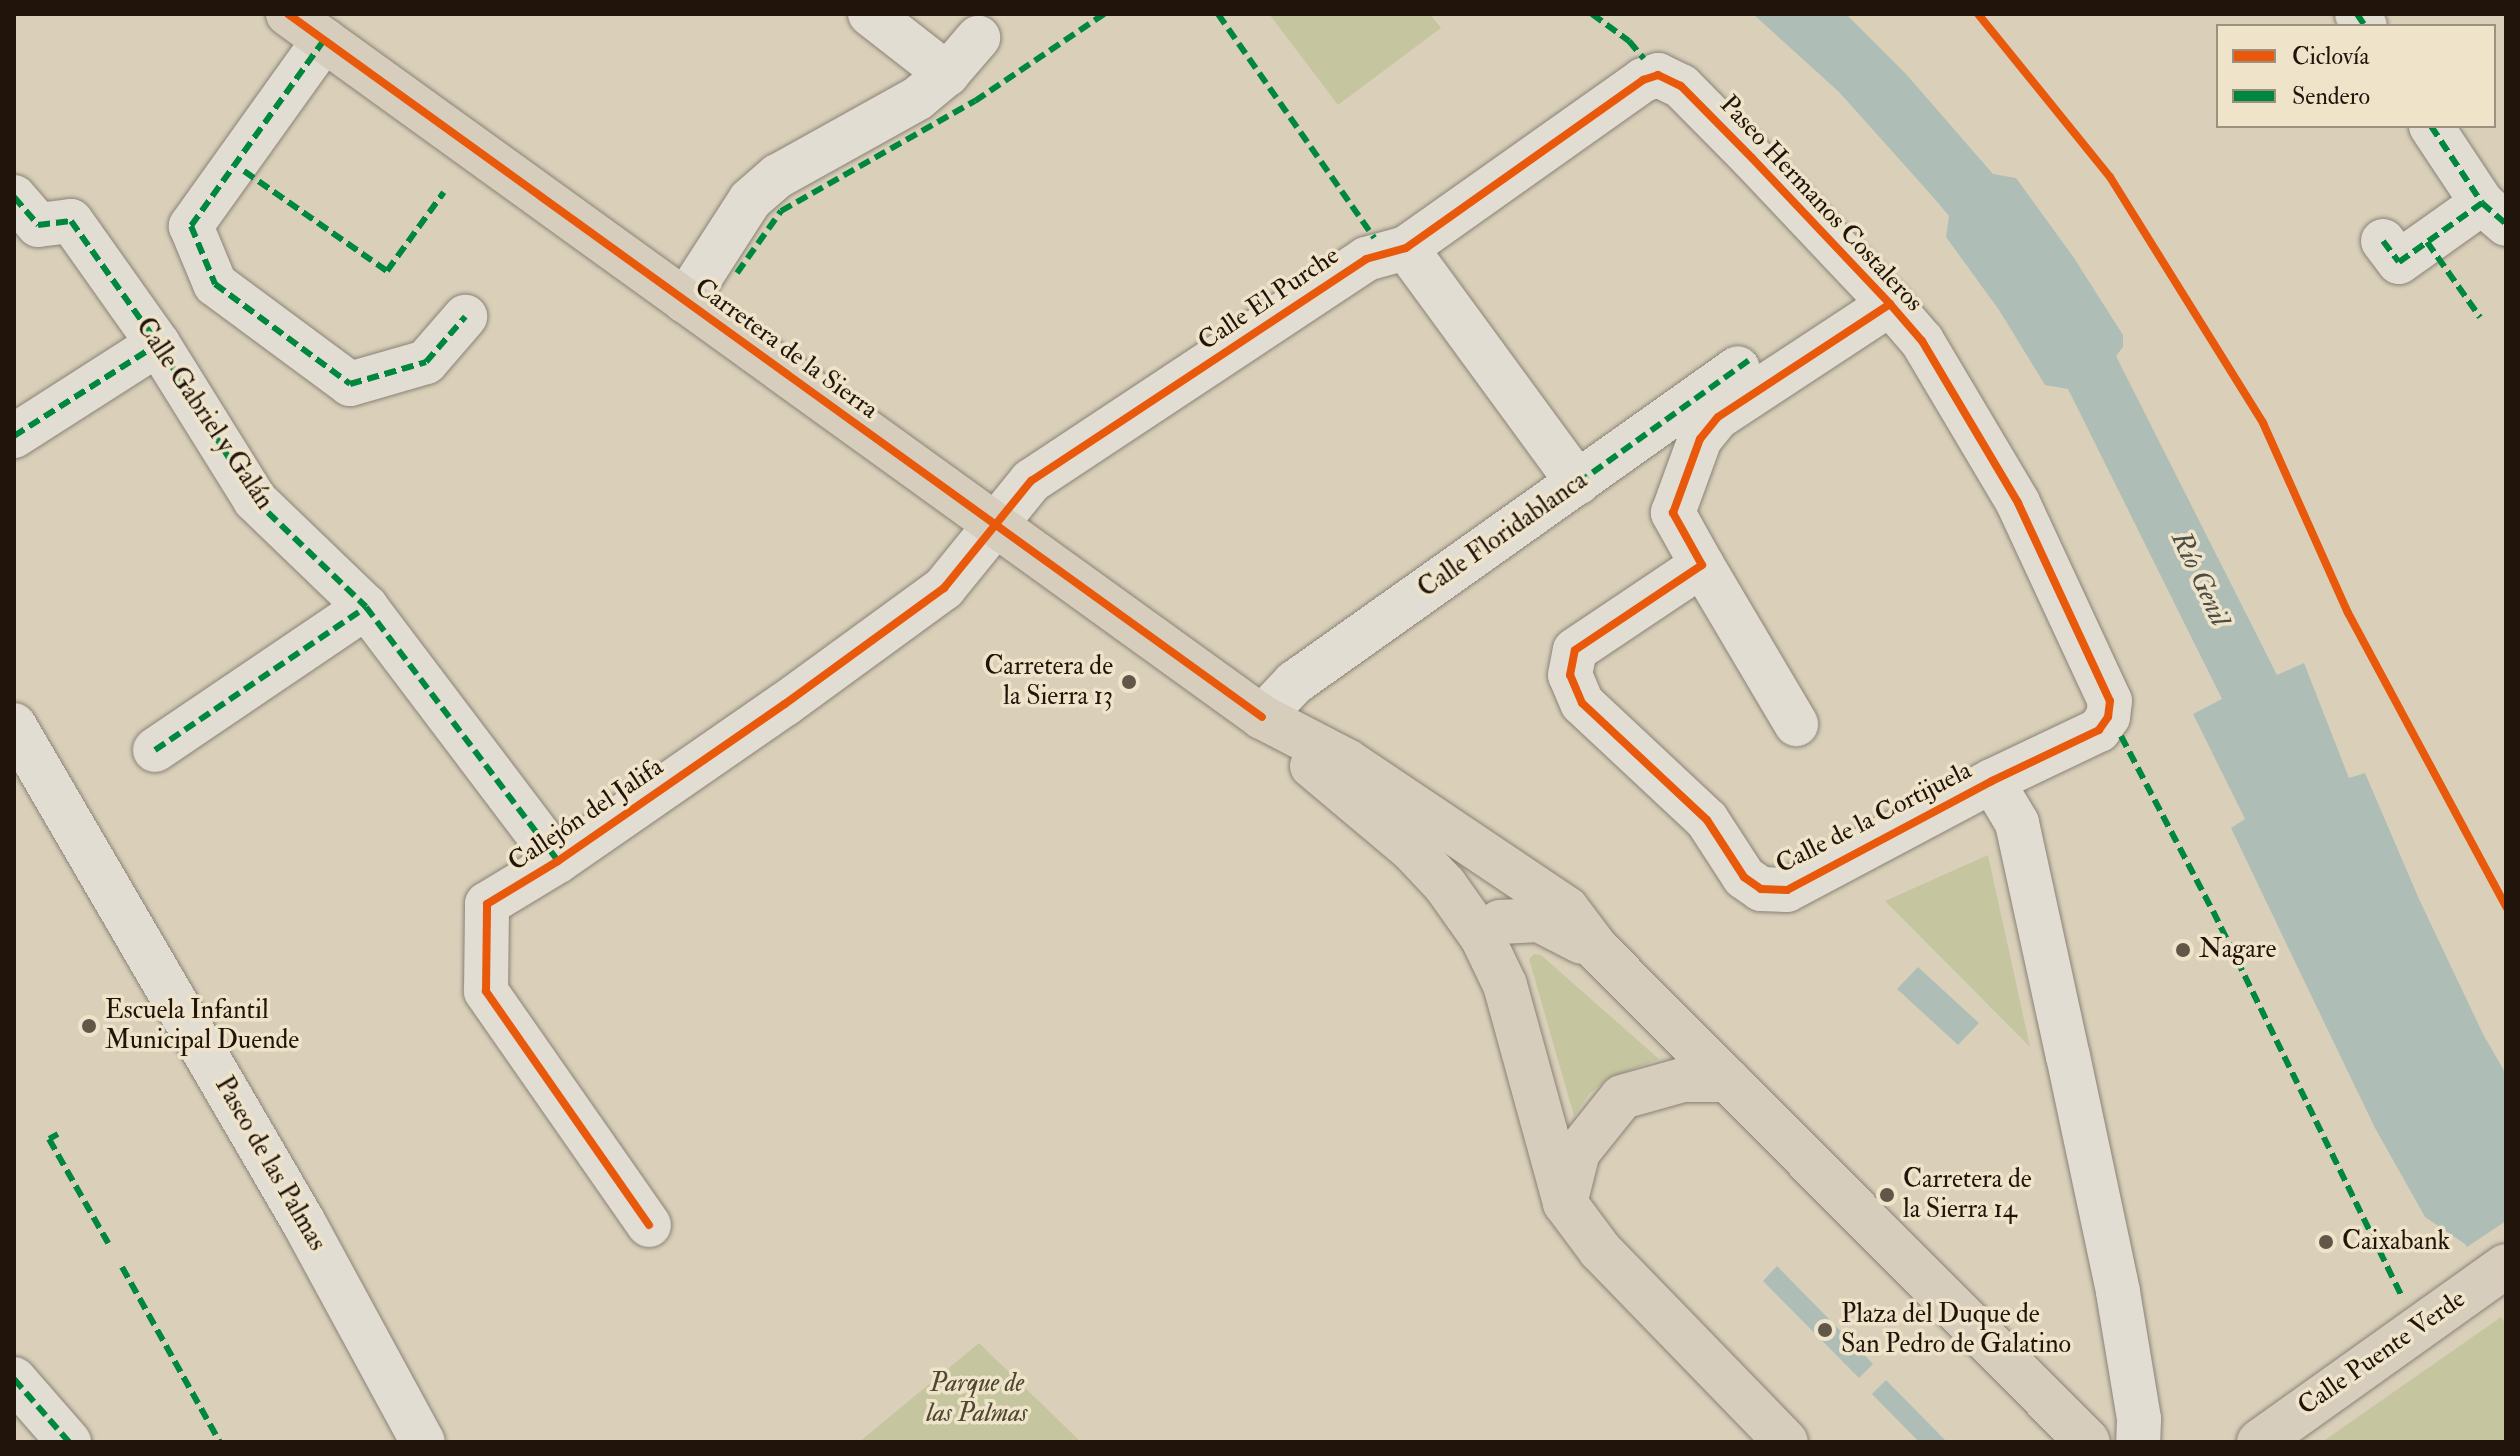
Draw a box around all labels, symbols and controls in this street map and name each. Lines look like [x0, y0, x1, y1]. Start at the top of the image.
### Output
legend [2216, 24, 2496, 128]
text: Ciclovía [2292, 41, 2369, 72]
text: Sendero [2292, 81, 2370, 112]
street label: Paseo Hermanos Costaleros [1713, 90, 1929, 318]
street label: Calle El Purche [1193, 240, 1345, 358]
street label: Carretera de la Sierra [688, 272, 884, 426]
street label: Calle Gabriel y Galán [128, 312, 280, 516]
street label: Calle Floridablanca [1413, 465, 1593, 605]
water label: Río Genil [2164, 526, 2236, 632]
place label: Carretera de la Sierra 13 [984, 651, 1113, 712]
marker: Carretera de la Sierra 13 [1120, 673, 1138, 691]
street label: Callejón del Jalifa [503, 752, 669, 878]
street label: Calle de la Cortijuela [1771, 755, 1977, 881]
place label: Nagare [2199, 934, 2276, 966]
marker: Nagare [2174, 941, 2192, 959]
place label: Escuela Infantil Municipal Duende [105, 995, 299, 1056]
marker: Escuela Infantil Municipal Duende [80, 1017, 98, 1035]
street label: Paseo de las Palmas [208, 1071, 332, 1257]
place label: Carretera de la Sierra 14 [1903, 1164, 2032, 1226]
marker: Carretera de la Sierra 14 [1878, 1186, 1896, 1204]
place label: Caixabank [2342, 1226, 2450, 1258]
marker: Caixabank [2317, 1233, 2335, 1251]
street label: Calle Puente Verde [2292, 1284, 2472, 1422]
place label: Plaza del Duque de San Pedro de Galatino [1841, 1299, 2071, 1360]
marker: Plaza del Duque de San Pedro de Galatino [1816, 1321, 1834, 1339]
park label: Parque de las Palmas [927, 1368, 1027, 1430]

